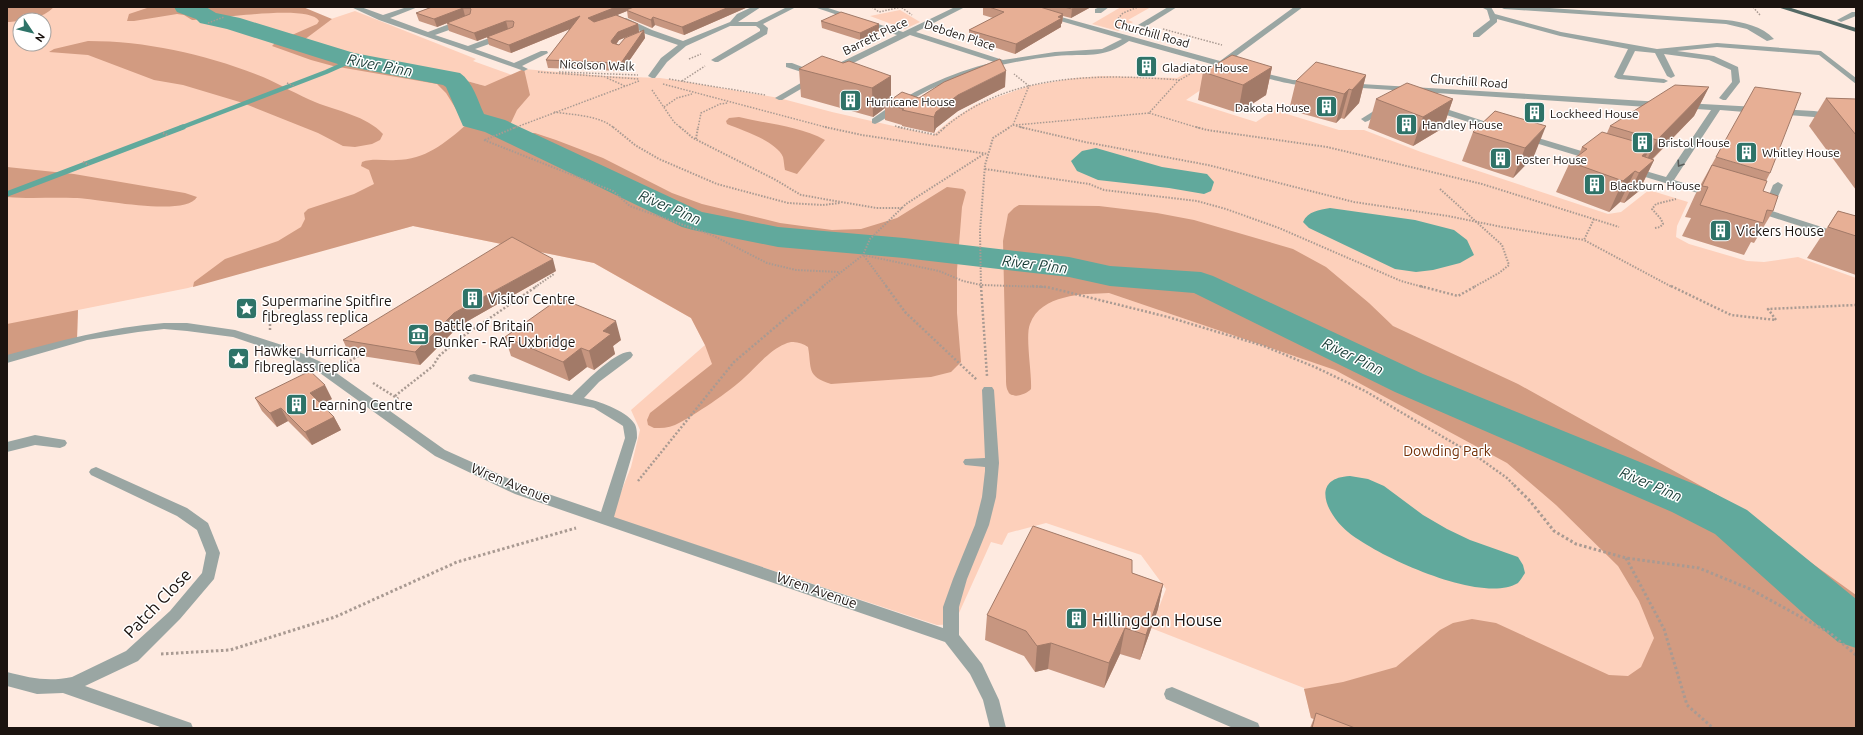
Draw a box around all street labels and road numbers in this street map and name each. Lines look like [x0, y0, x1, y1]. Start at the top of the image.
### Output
street label: Barrett Place [841, 15, 909, 57]
street label: Churchill Road [1113, 16, 1191, 50]
street label: Debden Place [923, 17, 997, 53]
street label: Nicolson Walk [559, 57, 635, 73]
street label: Churchill Road [1430, 72, 1508, 90]
street label: Wren Avenue [469, 460, 553, 506]
street label: Patch Close [119, 565, 195, 641]
street label: Wren Avenue [775, 569, 859, 611]

